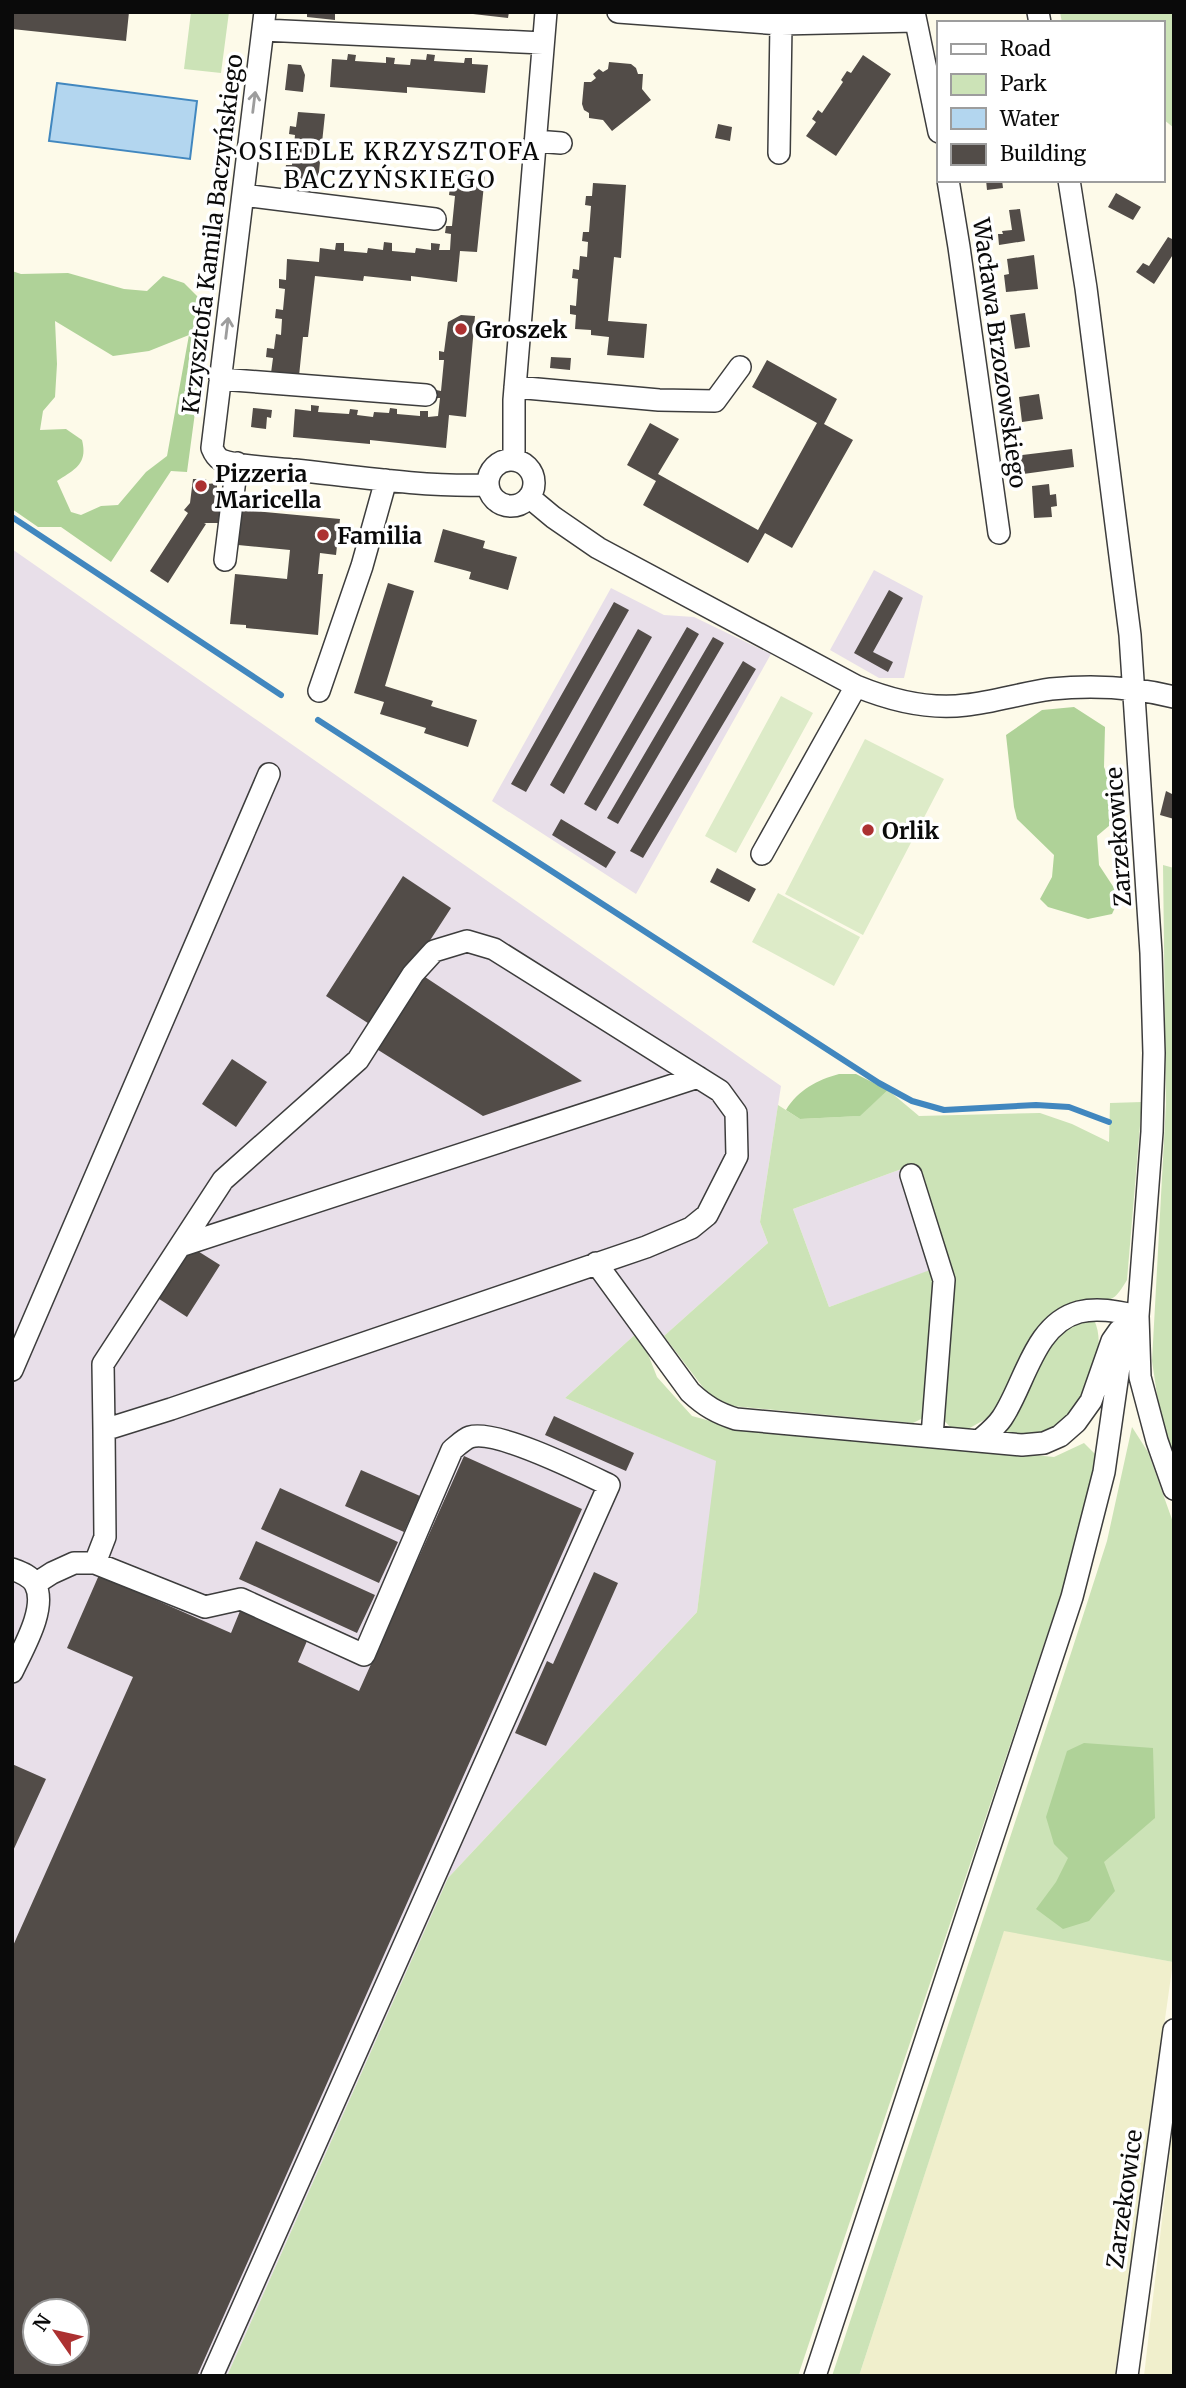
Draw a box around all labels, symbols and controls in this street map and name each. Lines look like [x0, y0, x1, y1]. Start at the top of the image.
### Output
legend [937, 21, 1165, 182]
text: Road [1000, 35, 1051, 62]
street label: Krzysztofa Kamila Baczyńskiego [176, 52, 248, 416]
text: Park [1000, 70, 1047, 97]
one-way arrow [248, 91, 261, 114]
text: Water [999, 105, 1059, 132]
district label: OSIEDLE KRZYSZTOFA BACZYŃSKIEGO [239, 136, 541, 195]
text: Building [1000, 140, 1087, 167]
street label: Wacława Brzozowskiego [967, 215, 1033, 490]
place label: Groszek [475, 315, 567, 344]
one-way arrow [220, 317, 233, 340]
marker: Groszek [453, 321, 469, 337]
place label: Pizzeria Maricella [215, 459, 322, 514]
marker: Pizzeria Maricella [193, 478, 209, 494]
place label: Familia [337, 521, 422, 550]
marker: Familia [315, 527, 331, 543]
street label: Zarzekowice [1099, 766, 1137, 908]
place label: Orlik [882, 816, 939, 845]
marker: Orlik [860, 822, 876, 838]
street label: Zarzekowice [1100, 2128, 1148, 2270]
north arrow [21, 2297, 91, 2367]
text: N [28, 2310, 56, 2335]

